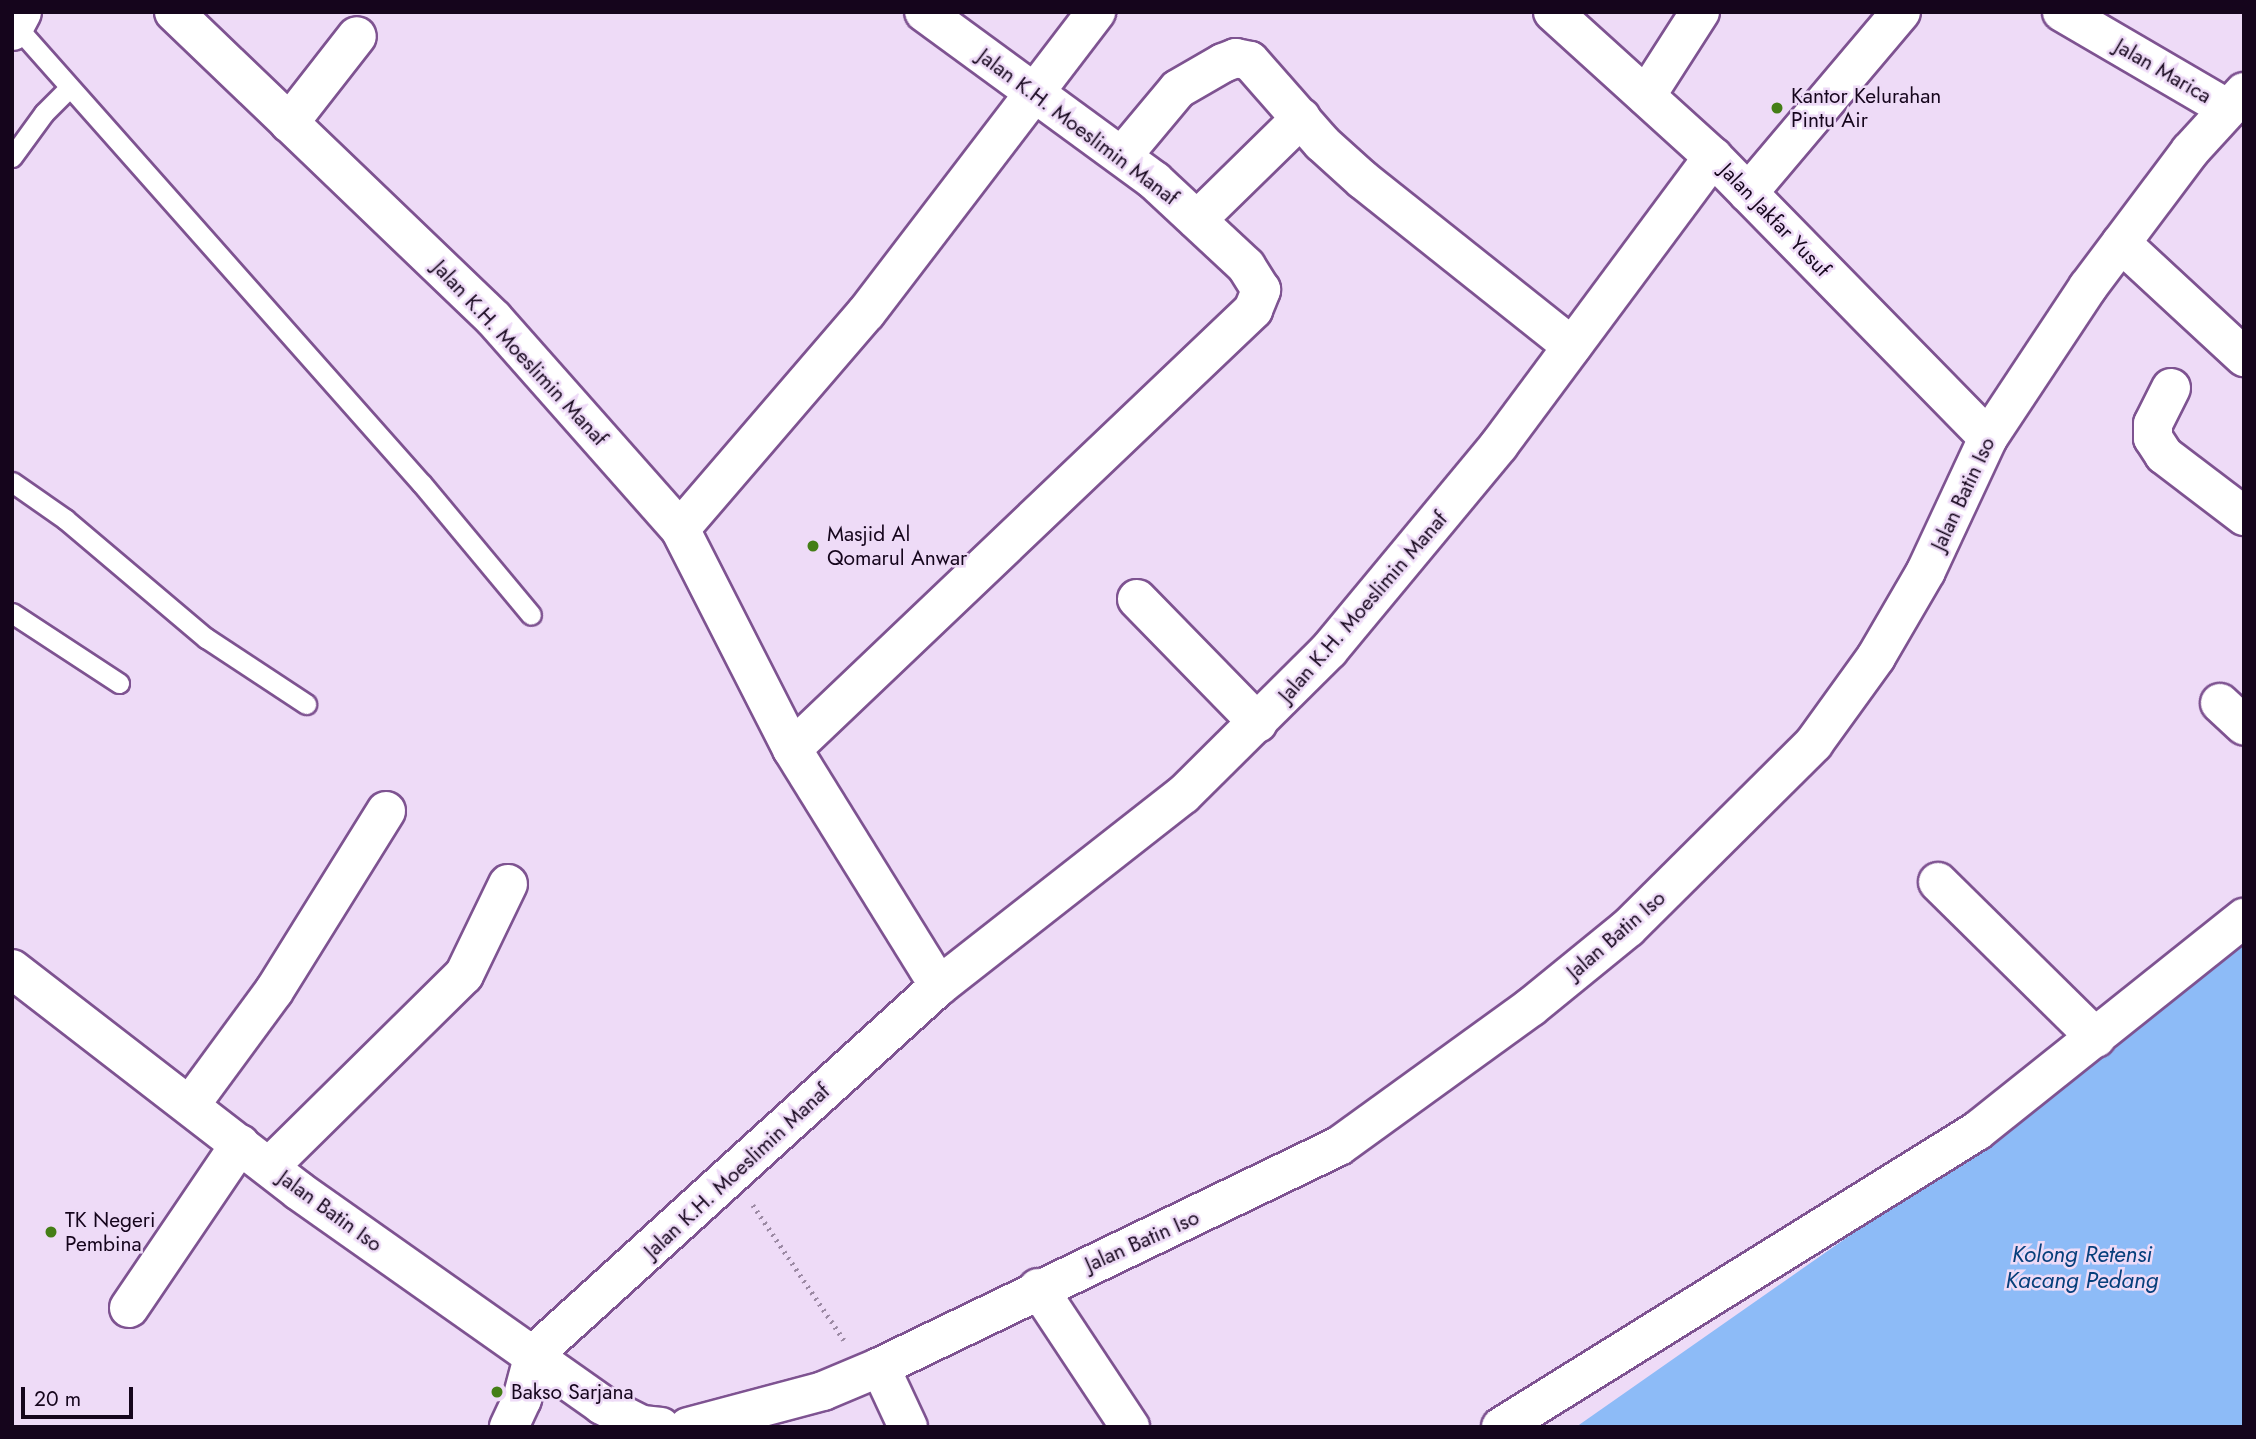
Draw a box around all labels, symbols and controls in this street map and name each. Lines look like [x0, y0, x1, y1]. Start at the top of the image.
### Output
street label: Jalan Marica [2110, 33, 2216, 109]
street label: Jalan K.H. Moeslimin Manaf [973, 43, 1183, 211]
place label: Kantor Kelurahan Pintu Air [1791, 83, 1941, 133]
marker: Kantor Kelurahan Pintu Air [1769, 100, 1785, 116]
street label: Jalan Jakfar Yusuf [1715, 158, 1835, 282]
street label: Jalan K.H. Moeslimin Manaf [427, 255, 613, 451]
street label: Jalan Batin Iso [1926, 433, 2000, 555]
street label: Jalan K.H. Moeslimin Manaf [1273, 506, 1453, 708]
place label: Masjid Al Qomarul Anwar [827, 521, 967, 571]
marker: Masjid Al Qomarul Anwar [805, 538, 821, 554]
street label: Jalan Batin Iso [1562, 885, 1670, 985]
street label: Jalan K.H. Moeslimin Manaf [639, 1078, 835, 1264]
street label: Jalan Batin Iso [273, 1165, 387, 1257]
street label: Jalan Batin Iso [1081, 1205, 1203, 1277]
place label: TK Negeri Pembina [65, 1207, 155, 1257]
marker: TK Negeri Pembina [43, 1224, 59, 1240]
water label: Kolong Retensi Kacang Pedang [2006, 1240, 2158, 1294]
scale bar [24, 1372, 136, 1416]
place label: Bakso Sarjana [511, 1379, 634, 1405]
text: 20 m [34, 1384, 81, 1414]
marker: Bakso Sarjana [489, 1384, 505, 1400]

